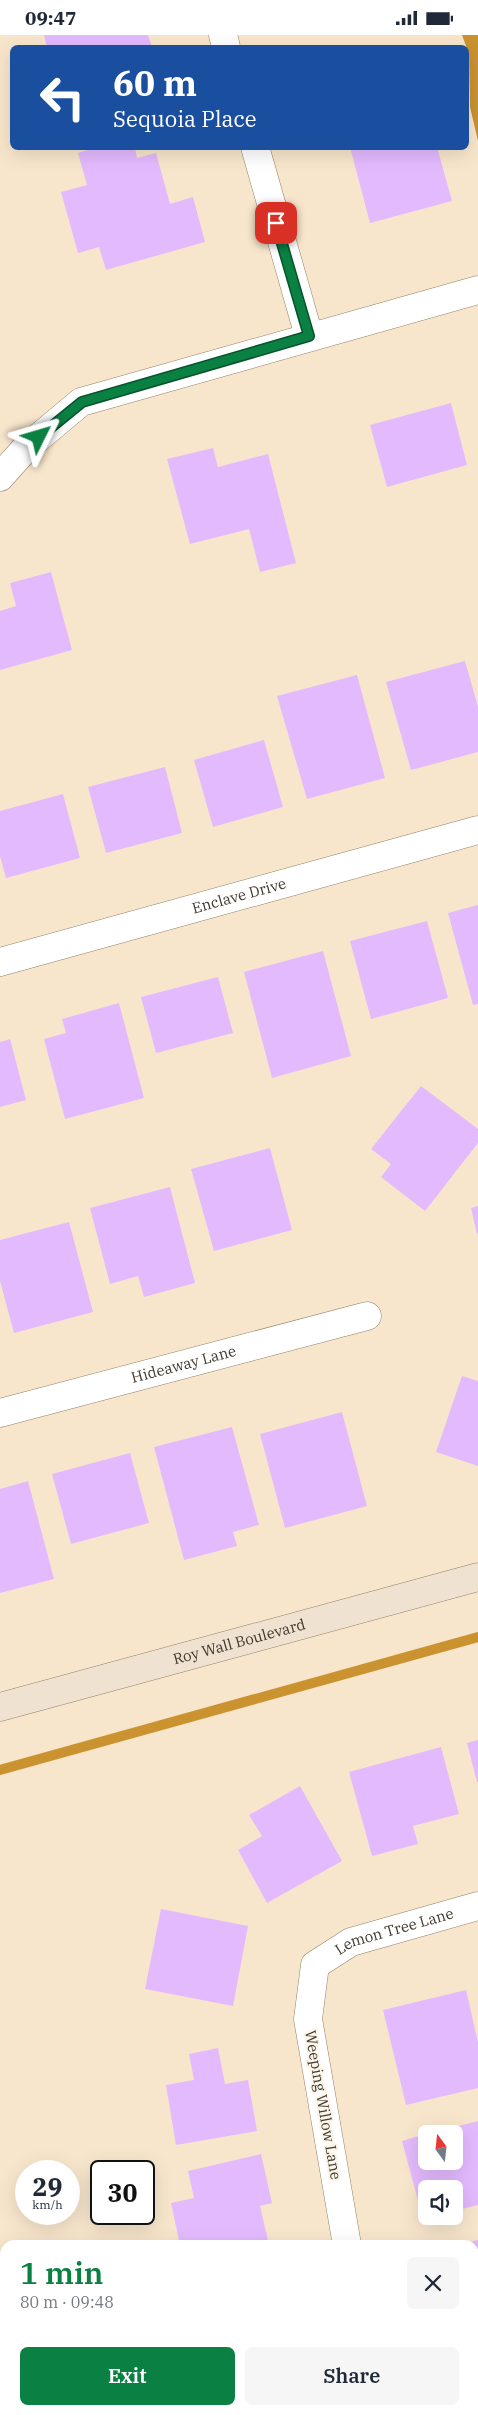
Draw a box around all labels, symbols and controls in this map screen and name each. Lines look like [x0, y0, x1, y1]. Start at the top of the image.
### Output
text: 09:47 [25, 6, 76, 30]
text: 60 m [113, 60, 197, 106]
icon: left [30, 65, 95, 130]
text: Sequoia Place [113, 104, 256, 133]
pin [255, 202, 297, 244]
icon: arrive [262, 209, 290, 237]
position arrow [12.0, 410, 64.0, 462]
street label: Enclave Drive [190, 873, 288, 918]
street label: Hideaway Lane [129, 1341, 238, 1387]
street label: Roy Wall Boulevard [171, 1614, 307, 1668]
street label: Lemon Tree Lane [331, 1903, 456, 1959]
street label: Weeping Willow Lane [301, 2029, 346, 2181]
north arrow [418, 2125, 462, 2170]
map controls [418, 2125, 463, 2225]
speed limit sign: 30 [90, 2160, 155, 2225]
text: 29 [32, 2170, 63, 2203]
button: sound [418, 2180, 463, 2225]
text: km/h [32, 2197, 63, 2212]
text: 1 min [20, 2253, 103, 2292]
button: close [407, 2257, 459, 2309]
text: 80 m · 09:48 [20, 2292, 114, 2312]
button: Exit [20, 2347, 235, 2405]
button: Share [245, 2347, 459, 2405]

